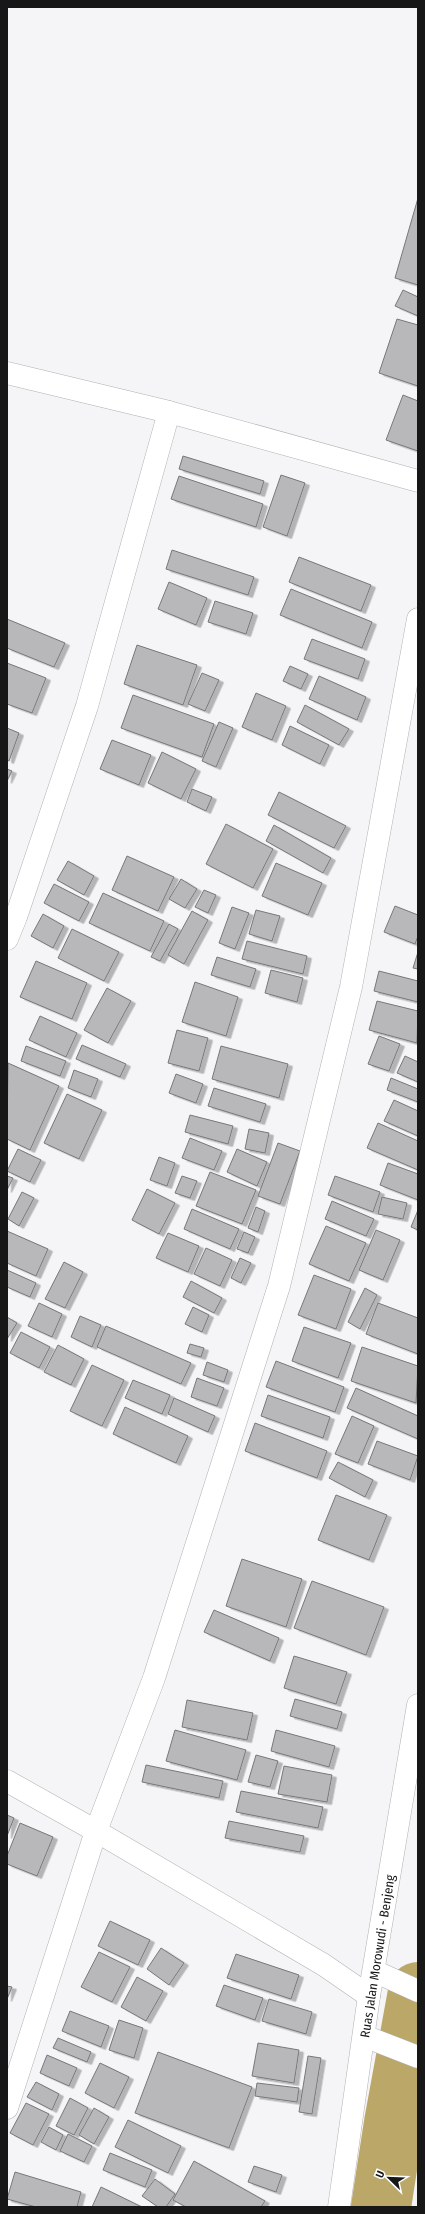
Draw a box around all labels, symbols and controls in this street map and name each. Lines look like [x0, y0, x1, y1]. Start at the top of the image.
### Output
street label: Ruas Jalan Morowudi - Benjeng [357, 1873, 398, 2039]
north arrow [369, 2158, 409, 2198]
text: U [373, 2169, 388, 2180]

